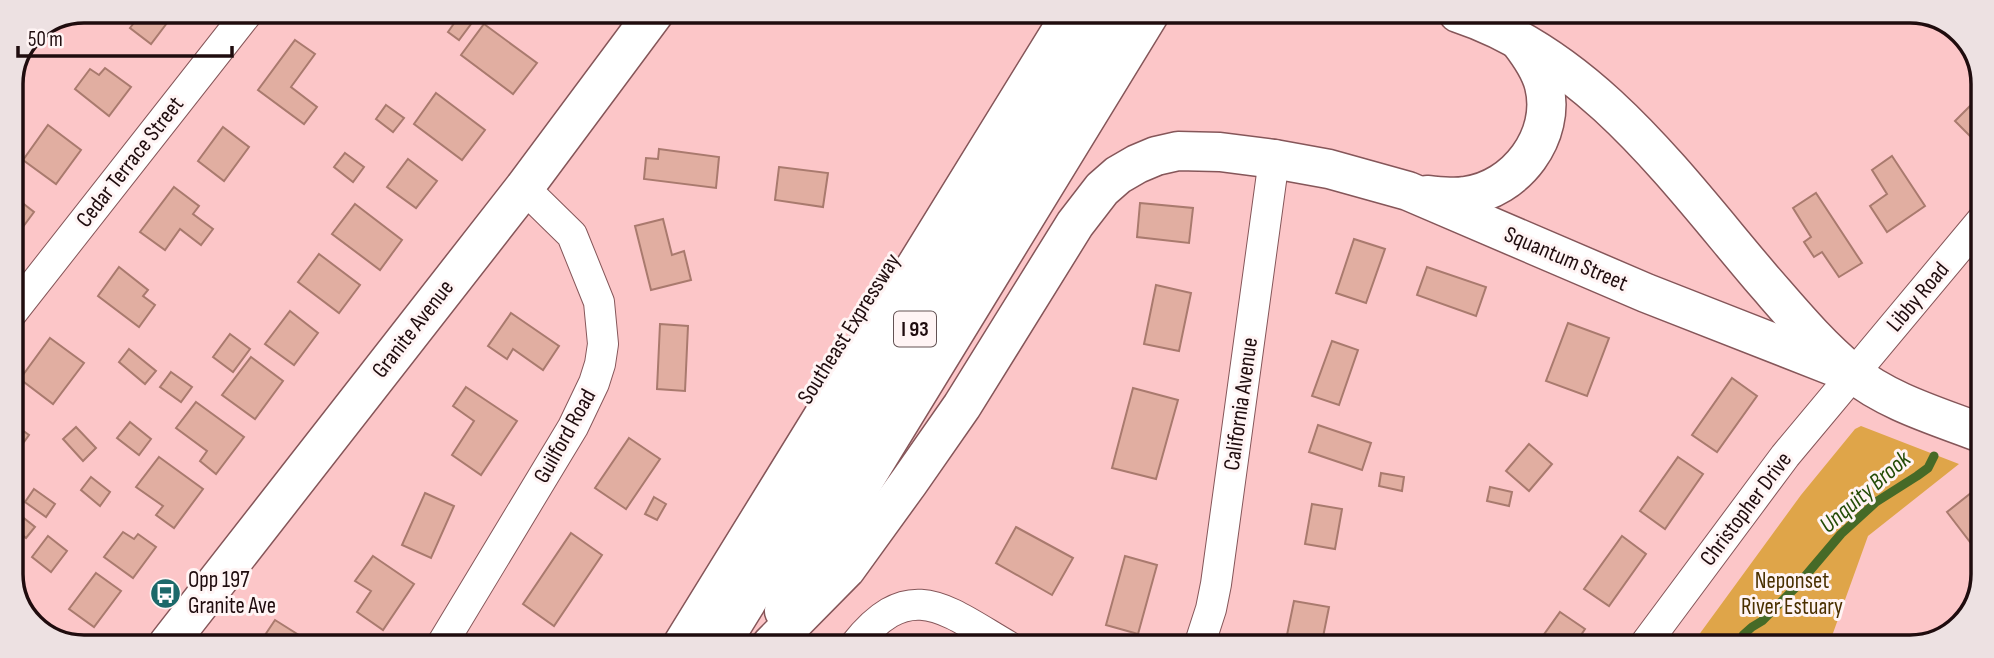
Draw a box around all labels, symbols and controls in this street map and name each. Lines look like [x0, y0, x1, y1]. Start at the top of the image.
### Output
scale bar [18, 14, 231, 58]
text: 50 m [28, 27, 63, 52]
street label: Cedar Terrace Street [70, 91, 190, 233]
street label: Squantum Street [1500, 220, 1632, 298]
street label: Southeast Expressway [791, 248, 907, 410]
street label: Libby Road [1881, 256, 1955, 338]
street label: Granite Avenue [366, 274, 460, 384]
road number: I 93 [894, 312, 936, 346]
street label: California Avenue [1218, 336, 1264, 472]
street label: Guilford Road [528, 384, 602, 488]
water label: Unquity Brook [1814, 444, 1917, 539]
street label: Christopher Drive [1694, 446, 1798, 572]
place label: Opp 197 Granite Ave [188, 566, 276, 620]
park label: Neponset River Estuary [1741, 567, 1843, 621]
bus stop icon: Opp 197 Granite Ave [148, 576, 182, 610]

